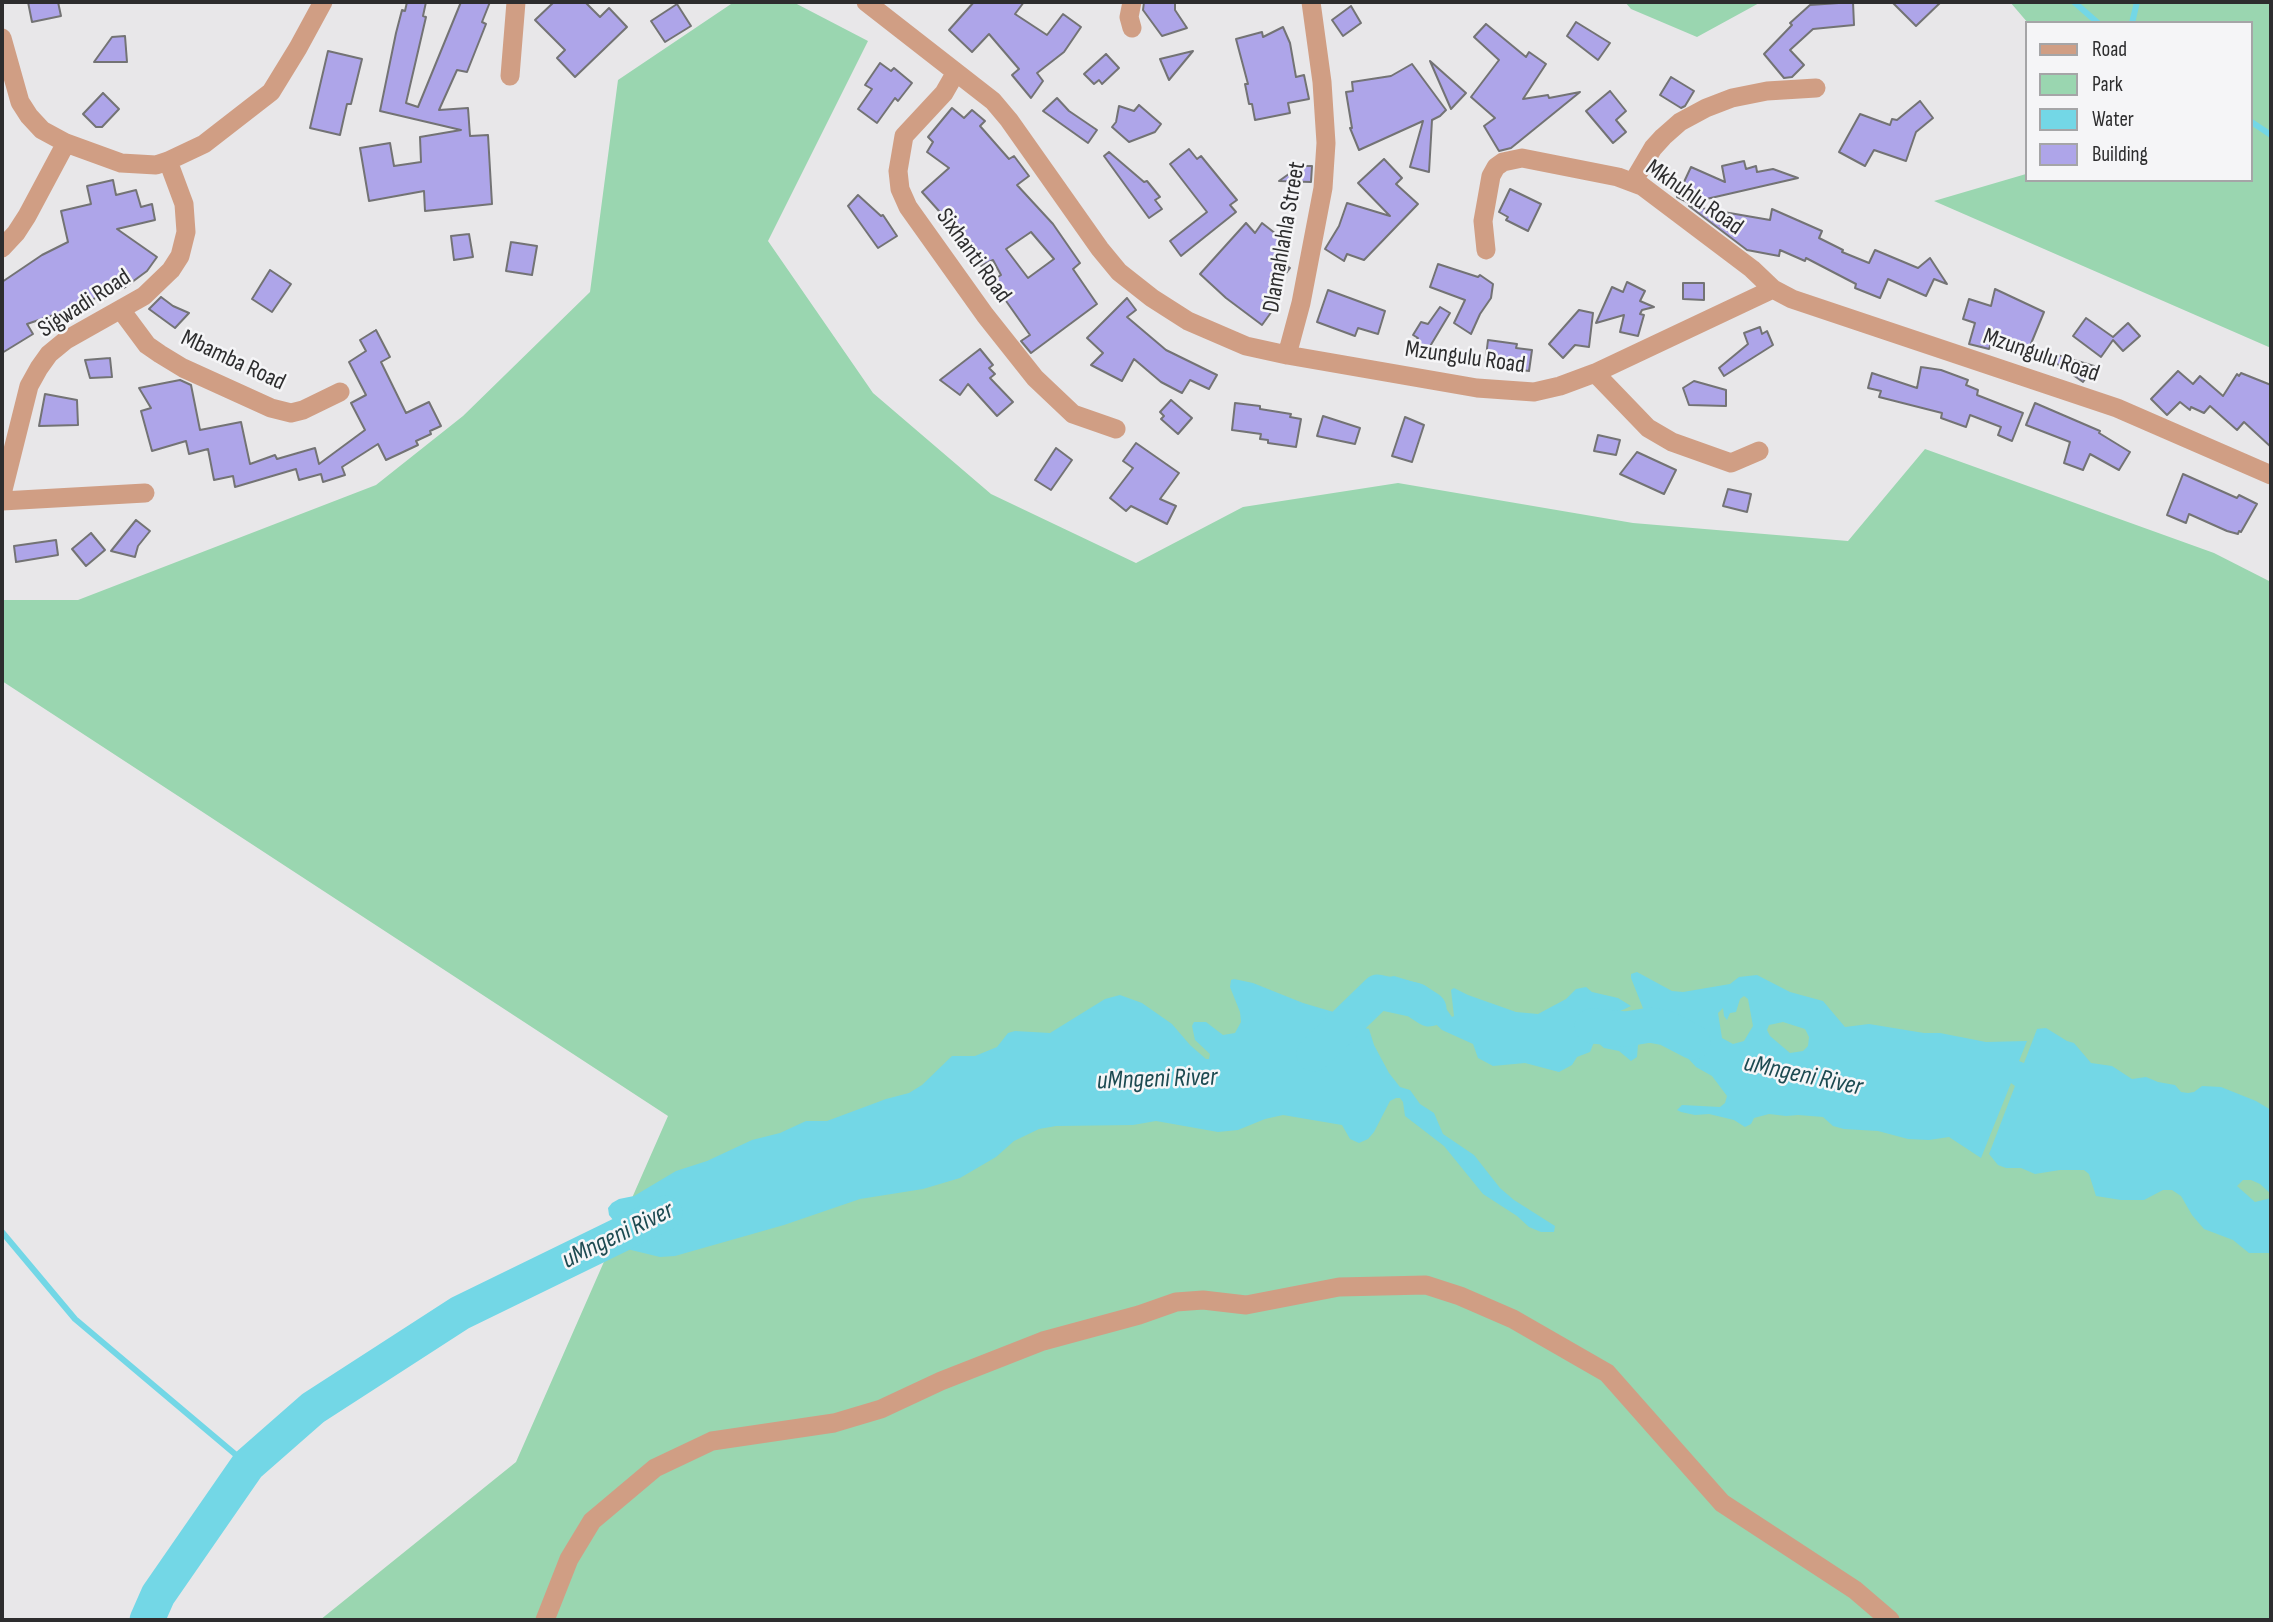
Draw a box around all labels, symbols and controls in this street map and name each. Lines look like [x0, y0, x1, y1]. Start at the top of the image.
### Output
legend [2024, 21, 2252, 182]
text: Road [2092, 37, 2127, 62]
text: Park [2092, 72, 2123, 97]
text: Water [2092, 107, 2134, 132]
text: Building [2092, 142, 2148, 167]
street label: Mkhuhlu Road [1640, 154, 1748, 242]
street label: Dlamahlahla Street [1258, 159, 1312, 315]
street label: Sixhanti Road [929, 203, 1017, 309]
street label: Sigwadi Road [33, 263, 137, 345]
street label: Mzungulu Road [1979, 323, 2103, 389]
street label: Mbamba Road [176, 324, 290, 398]
street label: Mzungulu Road [1403, 335, 1527, 381]
water label: uMngeni River [1741, 1048, 1865, 1104]
water label: uMngeni River [1096, 1062, 1218, 1098]
water label: uMngeni River [557, 1196, 679, 1276]

